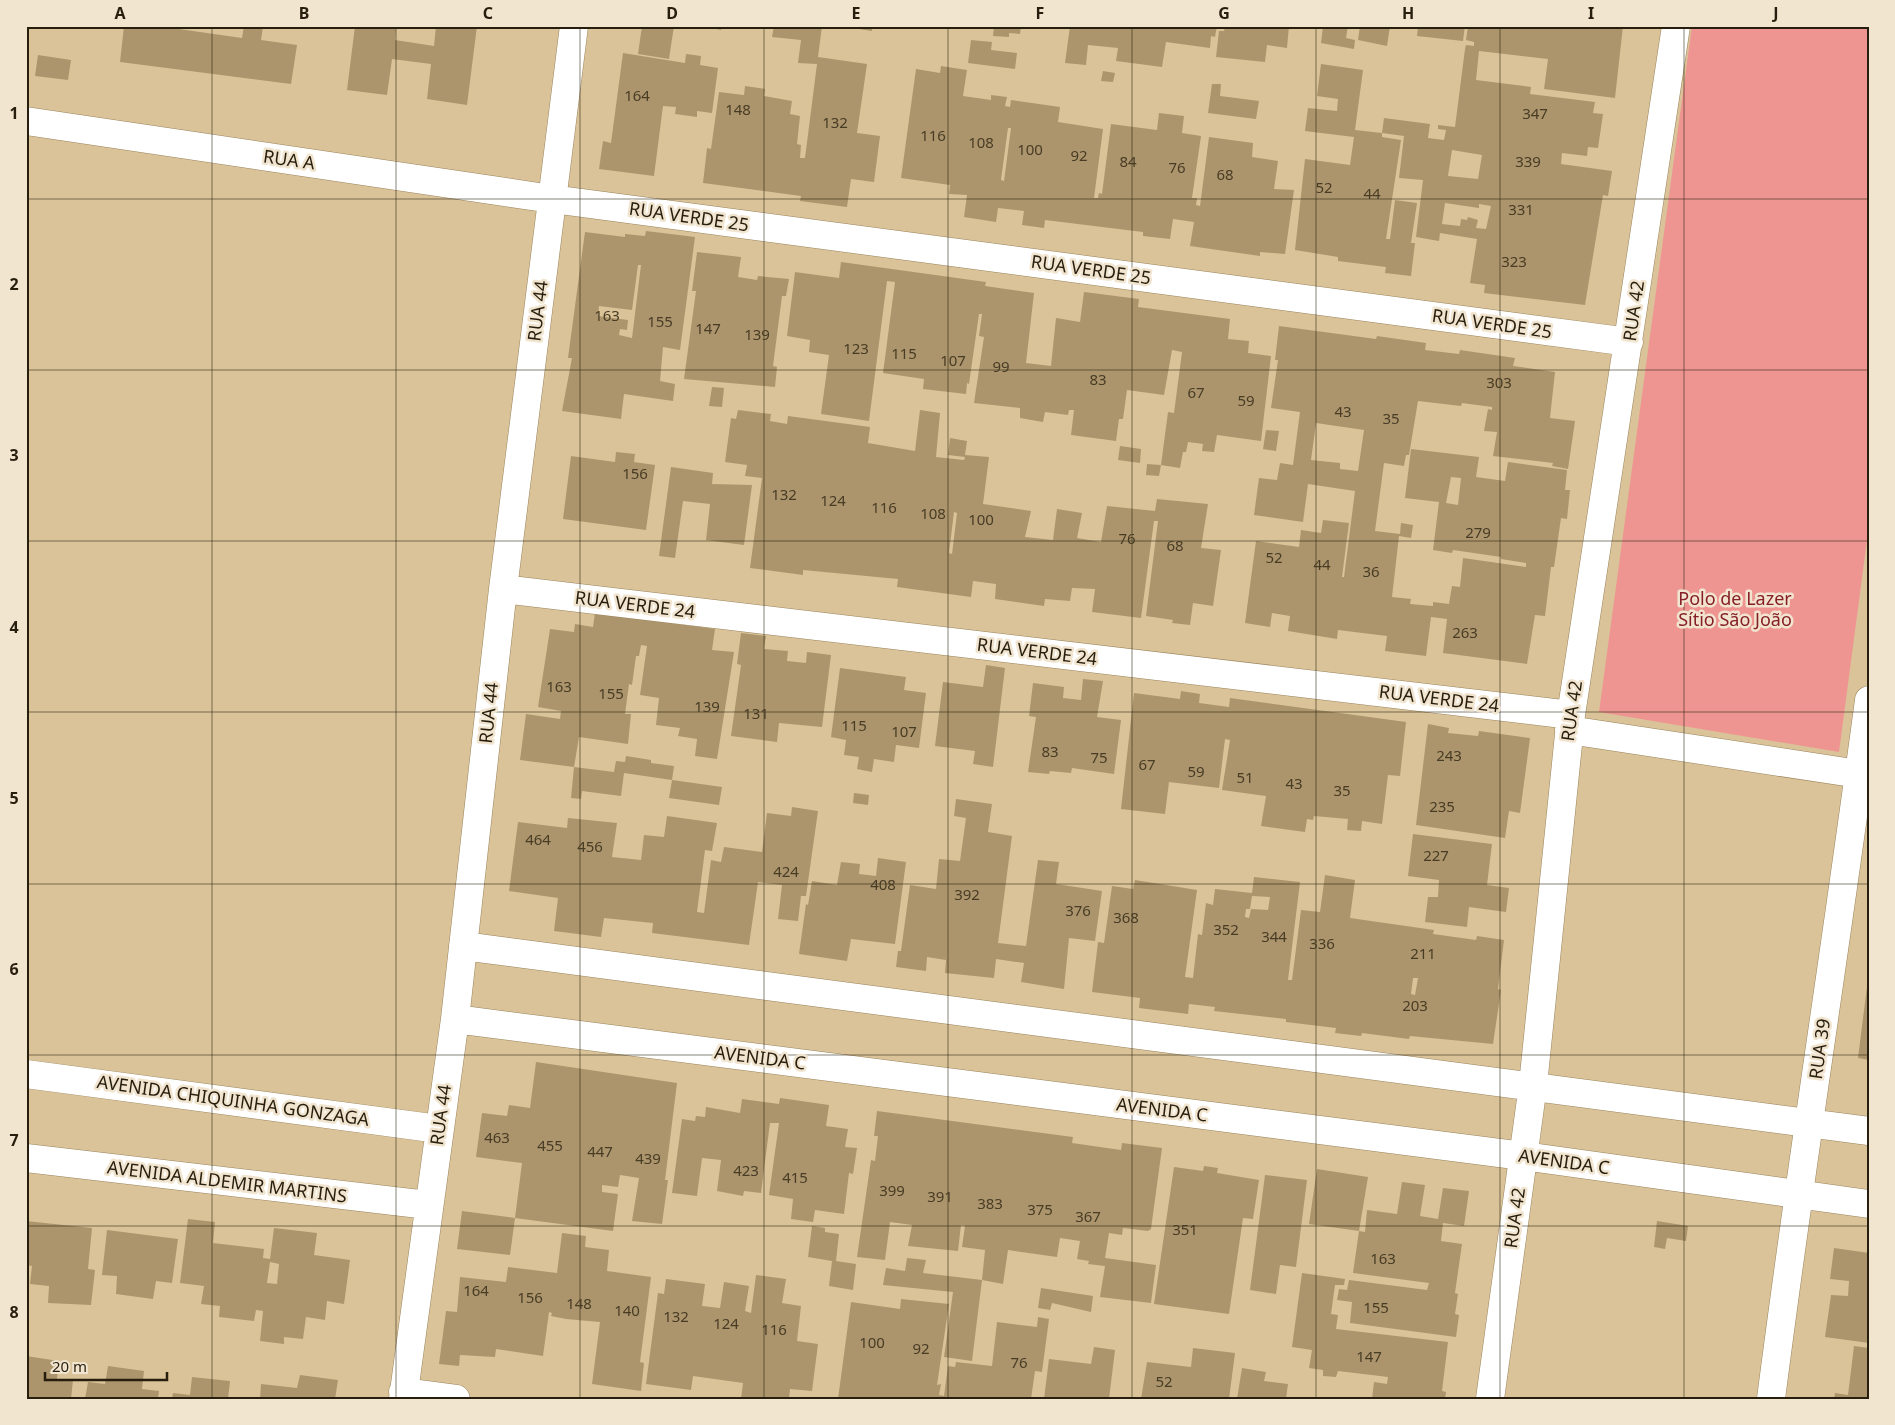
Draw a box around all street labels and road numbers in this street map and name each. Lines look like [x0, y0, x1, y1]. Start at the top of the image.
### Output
street label: RUA A [262, 144, 317, 175]
street label: RUA VERDE 25 [628, 196, 751, 236]
street label: RUA VERDE 25 [1030, 249, 1153, 289]
street label: RUA 44 [521, 279, 553, 343]
street label: RUA 42 [1617, 279, 1649, 343]
street label: RUA VERDE 25 [1431, 303, 1554, 343]
street label: RUA VERDE 24 [574, 585, 697, 623]
street label: RUA VERDE 24 [976, 632, 1099, 670]
street label: RUA VERDE 24 [1378, 679, 1501, 717]
street label: RUA 42 [1555, 679, 1587, 743]
street label: RUA 44 [473, 681, 503, 744]
street label: RUA 39 [1803, 1017, 1835, 1081]
street label: AVENIDA C [713, 1040, 807, 1075]
street label: AVENIDA CHIQUINHA GONZAGA [96, 1069, 371, 1131]
street label: RUA 44 [424, 1083, 456, 1147]
street label: AVENIDA C [1115, 1092, 1209, 1127]
street label: AVENIDA C [1517, 1143, 1611, 1179]
street label: AVENIDA ALDEMIR MARTINS [106, 1154, 349, 1208]
street label: RUA 42 [1498, 1186, 1530, 1250]

